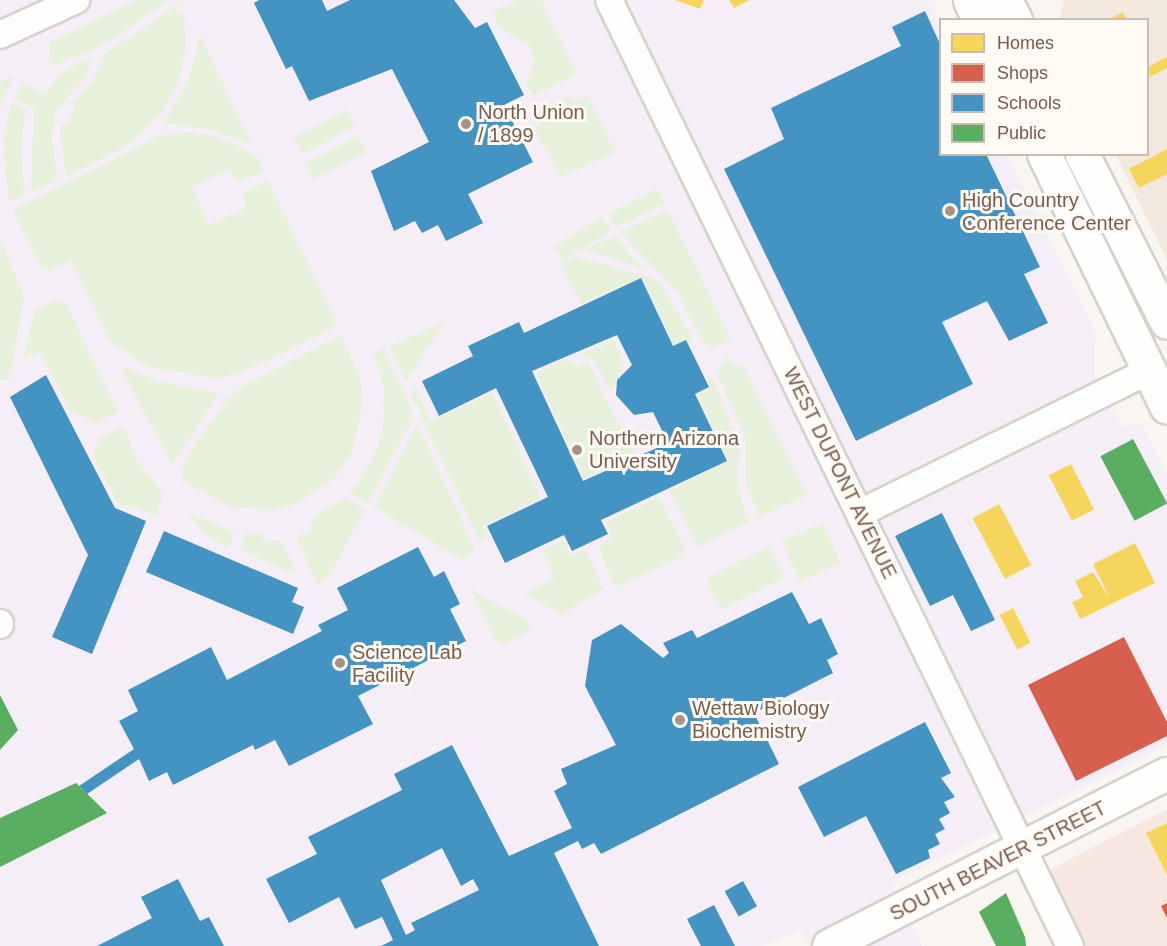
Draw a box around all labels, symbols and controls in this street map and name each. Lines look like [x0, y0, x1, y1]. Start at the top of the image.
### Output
legend [939, 18, 1149, 156]
text: Homes [997, 33, 1054, 53]
text: Shops [997, 63, 1048, 83]
text: Schools [997, 93, 1061, 113]
place label: North Union / 1899 [478, 100, 585, 147]
marker: North Union / 1899 [459, 117, 473, 131]
text: Public [997, 123, 1046, 143]
place label: High Country Conference Center [962, 188, 1131, 235]
marker: High Country Conference Center [943, 204, 957, 218]
street label: WEST DUPONT AVENUE [778, 363, 902, 583]
place label: Northern Arizona University [589, 426, 740, 473]
marker: Northern Arizona University [570, 443, 584, 457]
place label: Science Lab Facility [352, 640, 462, 687]
marker: Science Lab Facility [333, 656, 347, 670]
place label: Wettaw Biology Biochemistry [692, 696, 829, 743]
marker: Wettaw Biology Biochemistry [673, 713, 687, 727]
street label: SOUTH BEAVER STREET [886, 796, 1110, 926]

